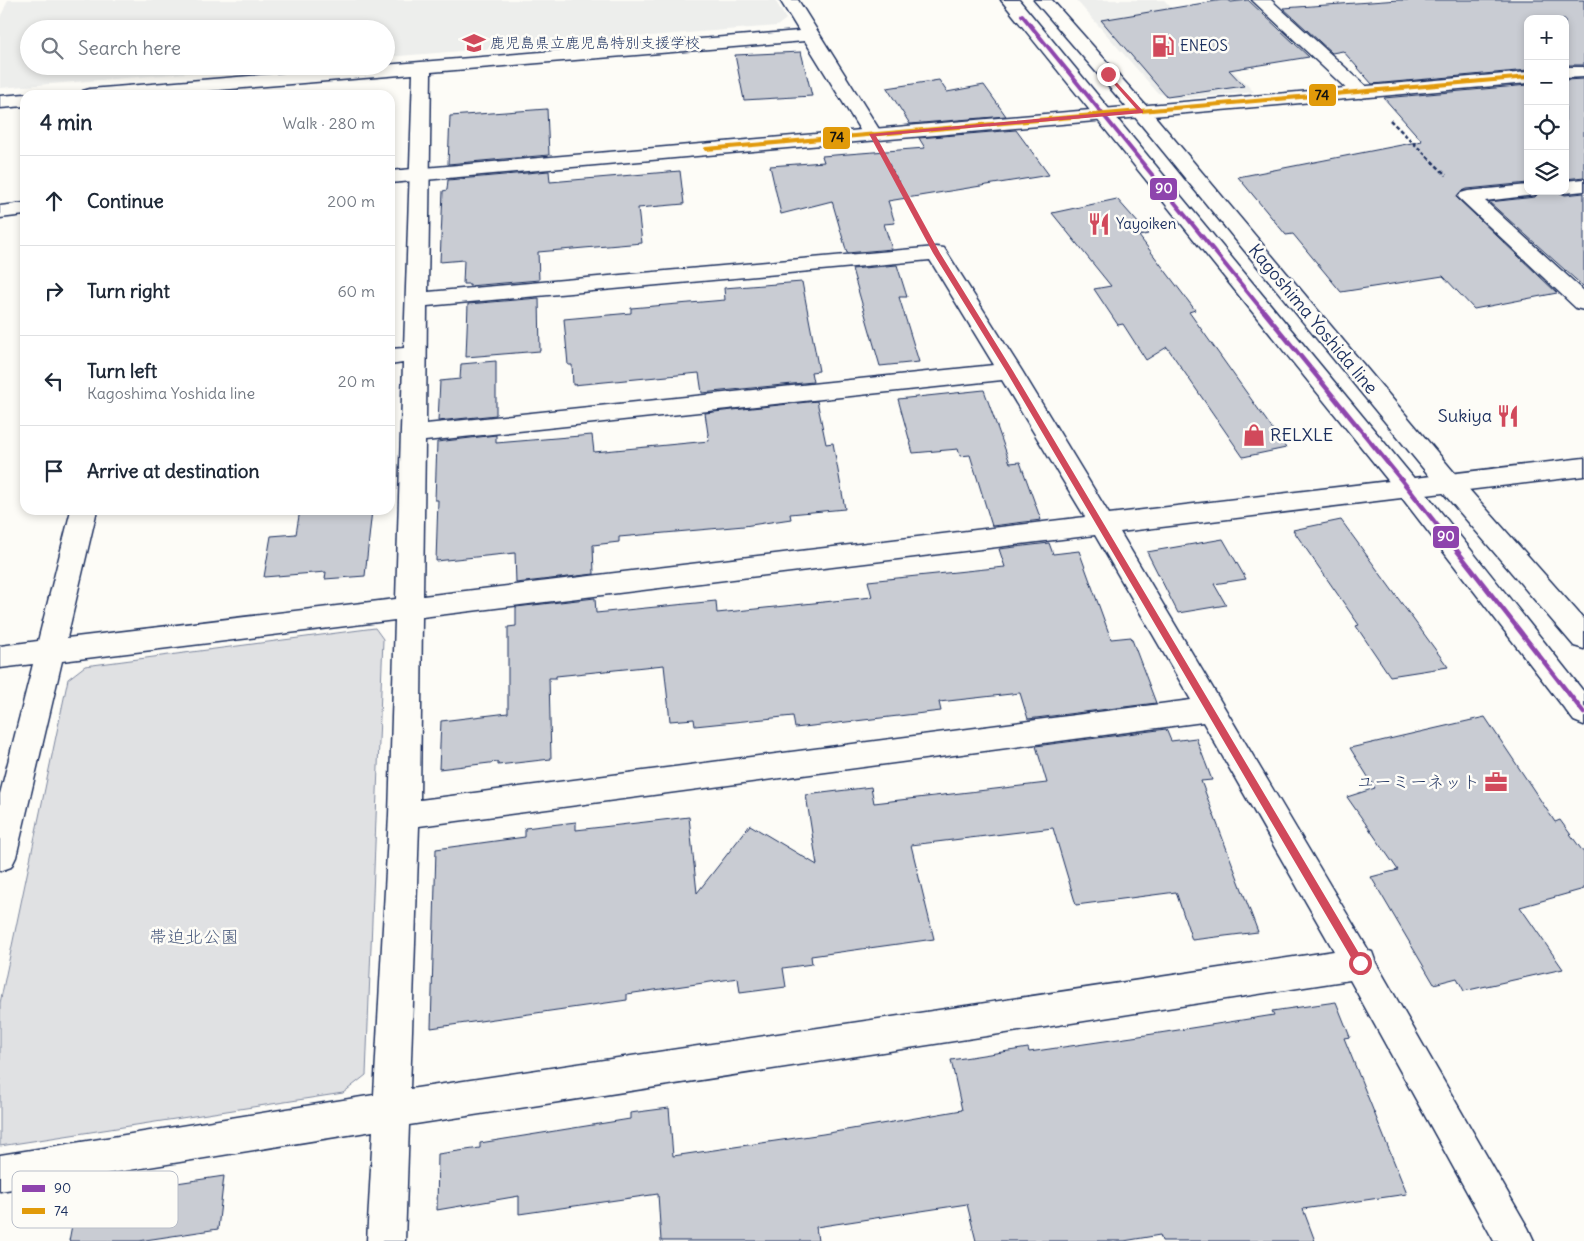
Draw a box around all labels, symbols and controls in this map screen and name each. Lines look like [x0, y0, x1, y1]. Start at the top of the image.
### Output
map controls [1524, 15, 1569, 195]
button: + [1524, 15, 1569, 60]
search box [20, 20, 395, 75]
school or university icon: 鹿児島県立鹿児島特別支援学校 [461, 30, 487, 56]
place label: 鹿児島県立鹿児島特別支援学校 [490, 33, 700, 52]
fuel station icon: ENEOS [1150, 33, 1176, 59]
icon: search [38, 34, 66, 62]
text: Search here [78, 36, 181, 60]
place label: ENEOS [1180, 36, 1228, 55]
button: − [1524, 60, 1569, 105]
route end [1097, 63, 1120, 86]
line badge: 74 [1308, 83, 1337, 107]
text: 74 [1315, 86, 1329, 104]
button: locate [1524, 105, 1569, 150]
text: 4 min [40, 109, 92, 136]
text: Walk · 280 m [283, 113, 375, 133]
line badge: 74 [822, 126, 851, 150]
text: 74 [830, 128, 844, 146]
button: layers [1524, 150, 1569, 195]
line badge: 90 [1149, 177, 1178, 201]
text: 90 [1155, 179, 1173, 197]
icon: ahead [40, 187, 68, 215]
text: Continue [87, 189, 164, 213]
text: 200 m [327, 191, 375, 211]
restaurant icon: Yayoiken [1086, 211, 1112, 237]
place label: Yayoiken [1116, 214, 1177, 233]
street label: Kagoshima Yoshida line [1244, 239, 1383, 399]
icon: right [40, 277, 68, 305]
text: Turn right [87, 279, 170, 303]
text: 60 m [337, 281, 375, 301]
text: Turn left [87, 359, 157, 383]
icon: left [40, 367, 68, 395]
text: 20 m [338, 371, 375, 391]
text: Kagoshima Yoshida line [87, 383, 255, 403]
restaurant icon: Sukiya [1495, 403, 1521, 429]
place label: Sukiya [1438, 404, 1492, 427]
shop icon: RELXLE [1241, 422, 1267, 448]
place label: RELXLE [1270, 423, 1333, 446]
icon: arrive [40, 457, 68, 485]
text: Arrive at destination [87, 459, 260, 483]
line badge: 90 [1432, 525, 1460, 549]
text: 90 [1437, 527, 1455, 545]
office icon: ユーミーネット [1483, 769, 1509, 795]
place label: ユーミーネット [1357, 770, 1480, 793]
park label: 帯迫北公園 [149, 925, 239, 948]
route start [1349, 952, 1372, 975]
legend [12, 1171, 178, 1228]
text: 90 [54, 1179, 71, 1197]
text: 74 [54, 1202, 69, 1220]

